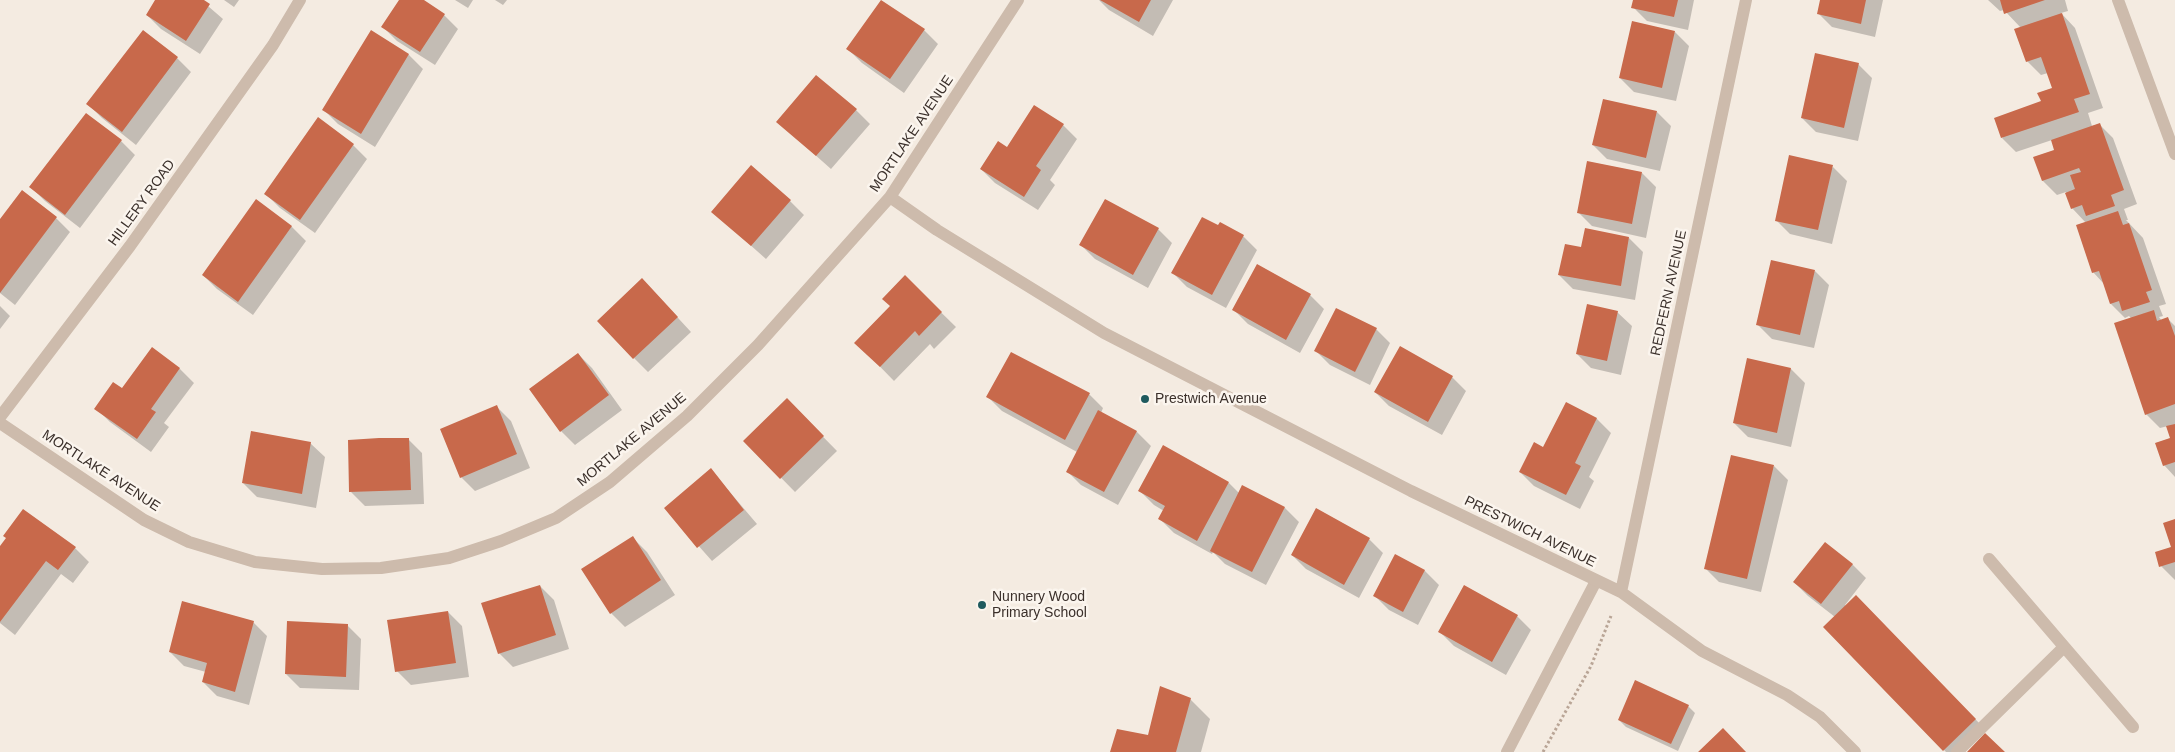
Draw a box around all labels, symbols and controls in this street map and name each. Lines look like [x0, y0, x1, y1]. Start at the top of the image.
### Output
street label: MORTLAKE AVENUE [867, 72, 957, 196]
street label: HILLERY ROAD [105, 157, 179, 249]
street label: REDFERN AVENUE [1647, 229, 1691, 357]
street label: MORTLAKE AVENUE [574, 389, 690, 491]
place label: Prestwich Avenue [1155, 391, 1267, 407]
marker: Prestwich Avenue [1139, 393, 1151, 405]
street label: MORTLAKE AVENUE [39, 427, 163, 515]
street label: PRESTWICH AVENUE [1461, 493, 1599, 571]
place label: Nunnery Wood Primary School [992, 589, 1087, 622]
marker: Nunnery Wood Primary School [976, 599, 988, 611]

